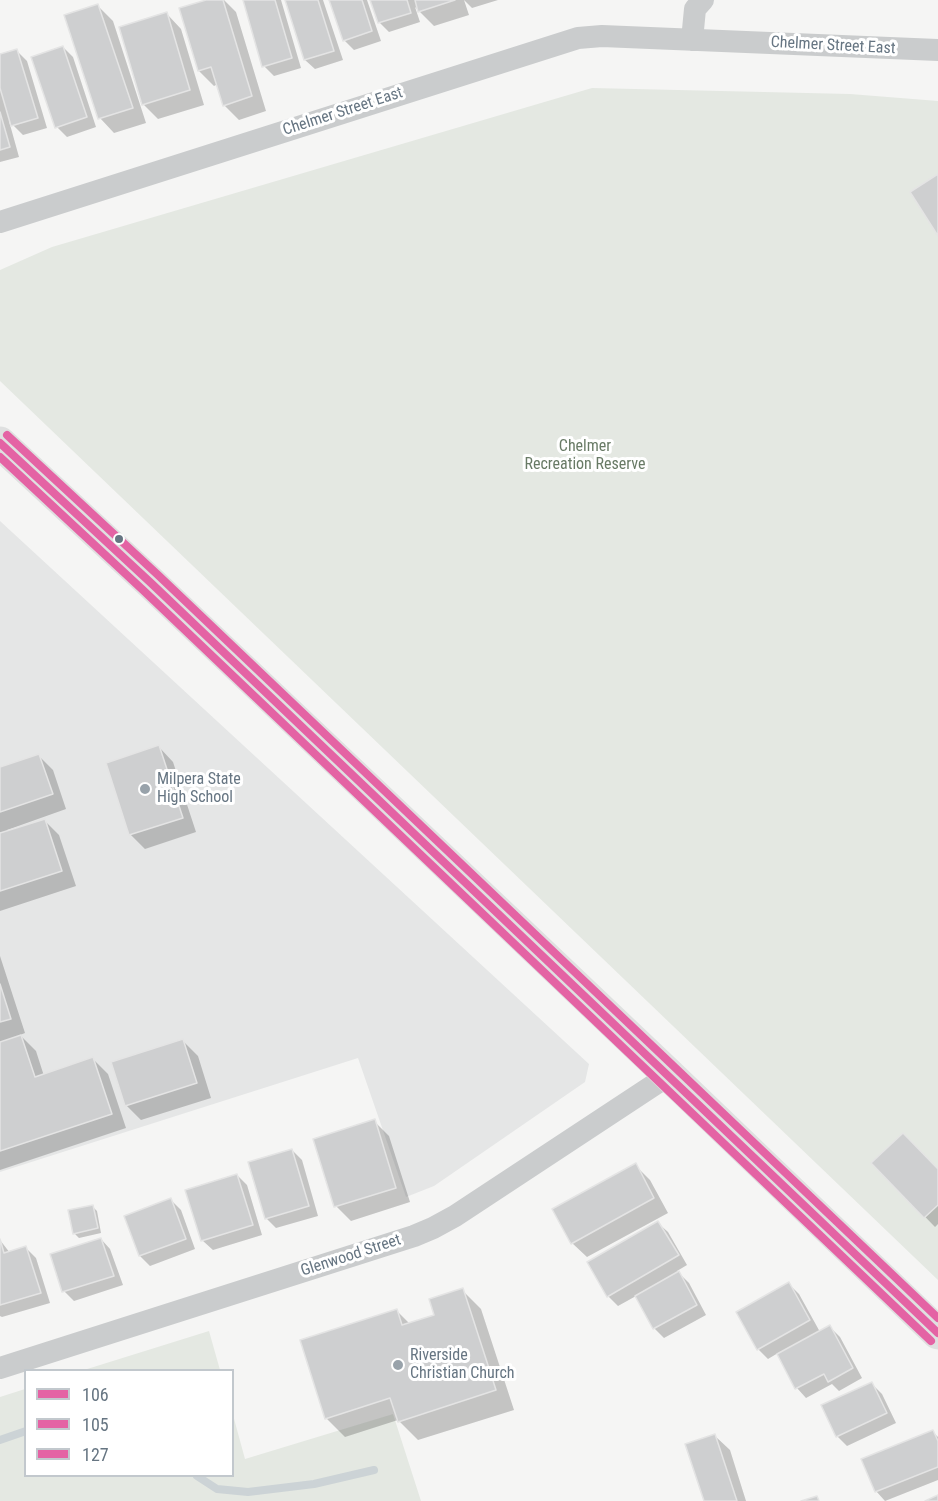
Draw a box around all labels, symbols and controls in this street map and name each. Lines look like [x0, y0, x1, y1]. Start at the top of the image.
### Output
street label: Chelmer Street East [770, 33, 896, 59]
street label: Chelmer Street East [281, 84, 405, 140]
park label: Chelmer Recreation Reserve [524, 437, 646, 475]
unlabelled marker [113, 533, 125, 545]
place label: Milpera State High School [157, 770, 241, 808]
marker: Milpera State High School [138, 782, 152, 796]
street label: Glenwood Street [299, 1231, 403, 1281]
place label: Riverside Christian Church [410, 1346, 515, 1384]
marker: Riverside Christian Church [391, 1358, 405, 1372]
legend [24, 1369, 234, 1477]
text: 106 [82, 1384, 109, 1405]
text: 105 [82, 1414, 109, 1435]
text: 127 [82, 1444, 109, 1465]

